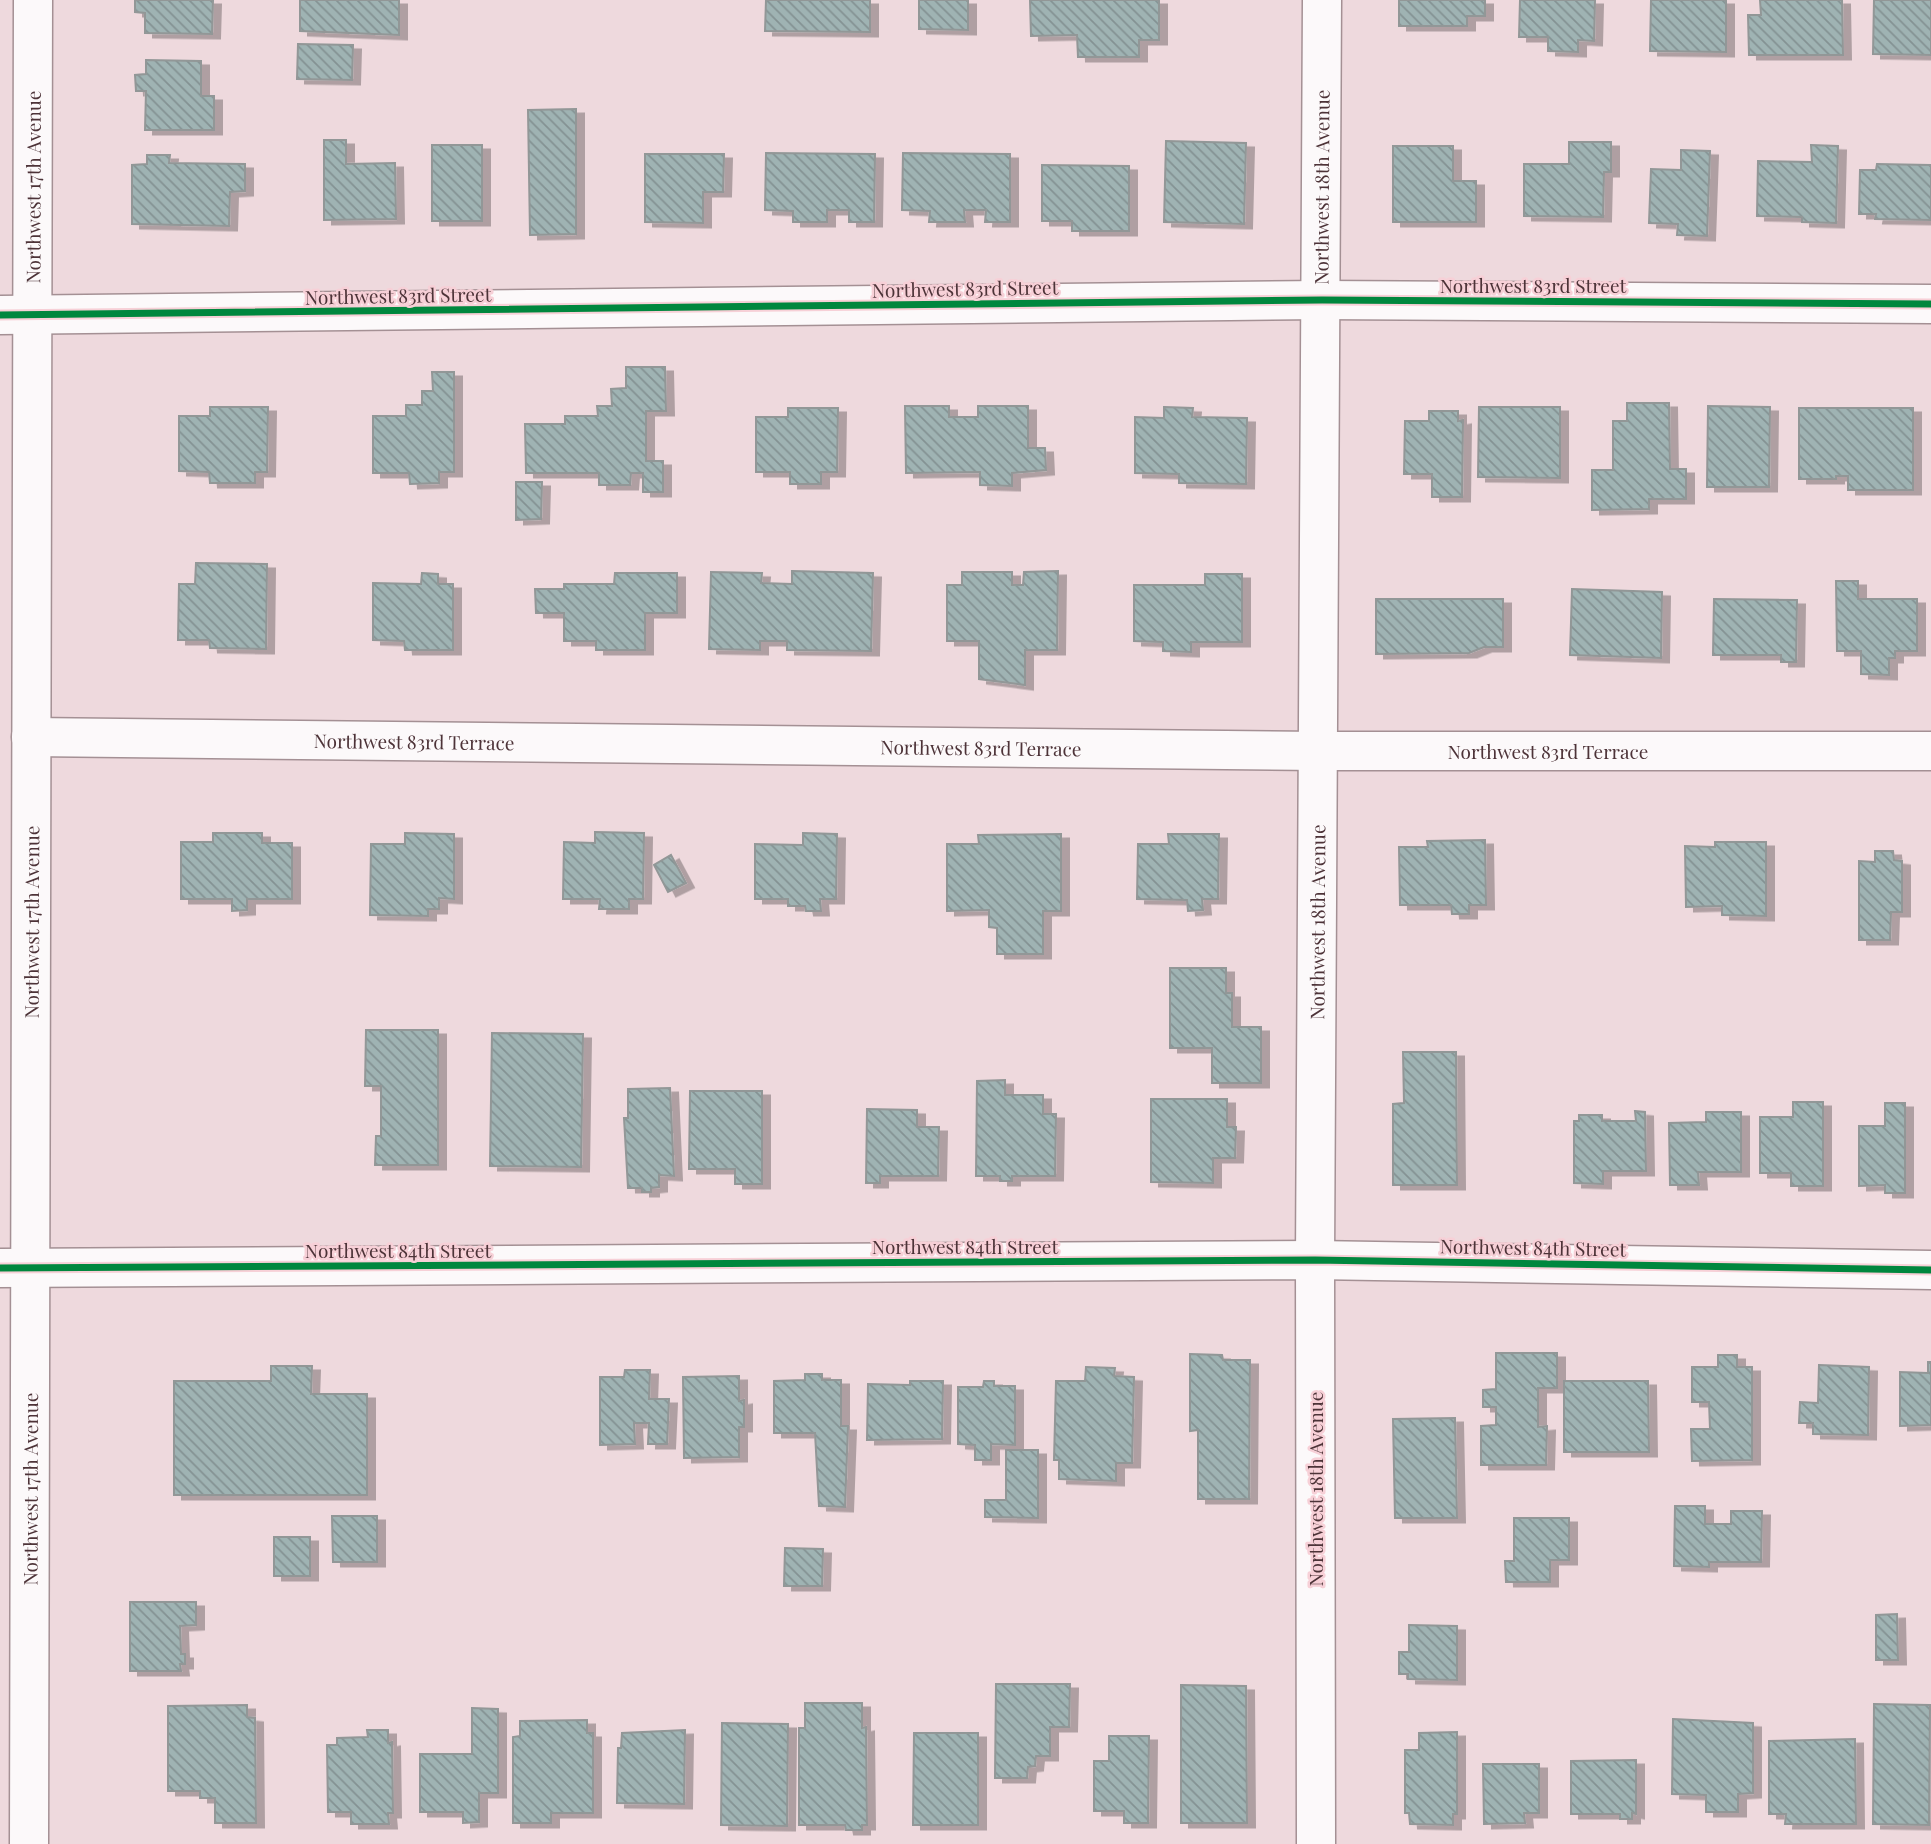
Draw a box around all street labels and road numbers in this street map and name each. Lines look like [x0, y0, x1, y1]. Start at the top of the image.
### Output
street label: Northwest 18th Avenue [1307, 89, 1335, 285]
street label: Northwest 17th Avenue [19, 90, 46, 284]
street label: Northwest 83rd Street [1440, 272, 1627, 298]
street label: Northwest 83rd Street [872, 273, 1059, 303]
street label: Northwest 83rd Street [305, 280, 492, 310]
street label: Northwest 83rd Terrace [313, 727, 515, 755]
street label: Northwest 83rd Terrace [880, 733, 1082, 761]
street label: Northwest 83rd Terrace [1447, 738, 1648, 764]
street label: Northwest 18th Avenue [1303, 824, 1330, 1020]
street label: Northwest 17th Avenue [18, 825, 44, 1019]
street label: Northwest 84th Street [1440, 1232, 1627, 1262]
street label: Northwest 84th Street [872, 1233, 1058, 1259]
street label: Northwest 84th Street [305, 1237, 491, 1263]
street label: Northwest 17th Avenue [17, 1392, 43, 1586]
street label: Northwest 18th Avenue [1302, 1392, 1328, 1586]

